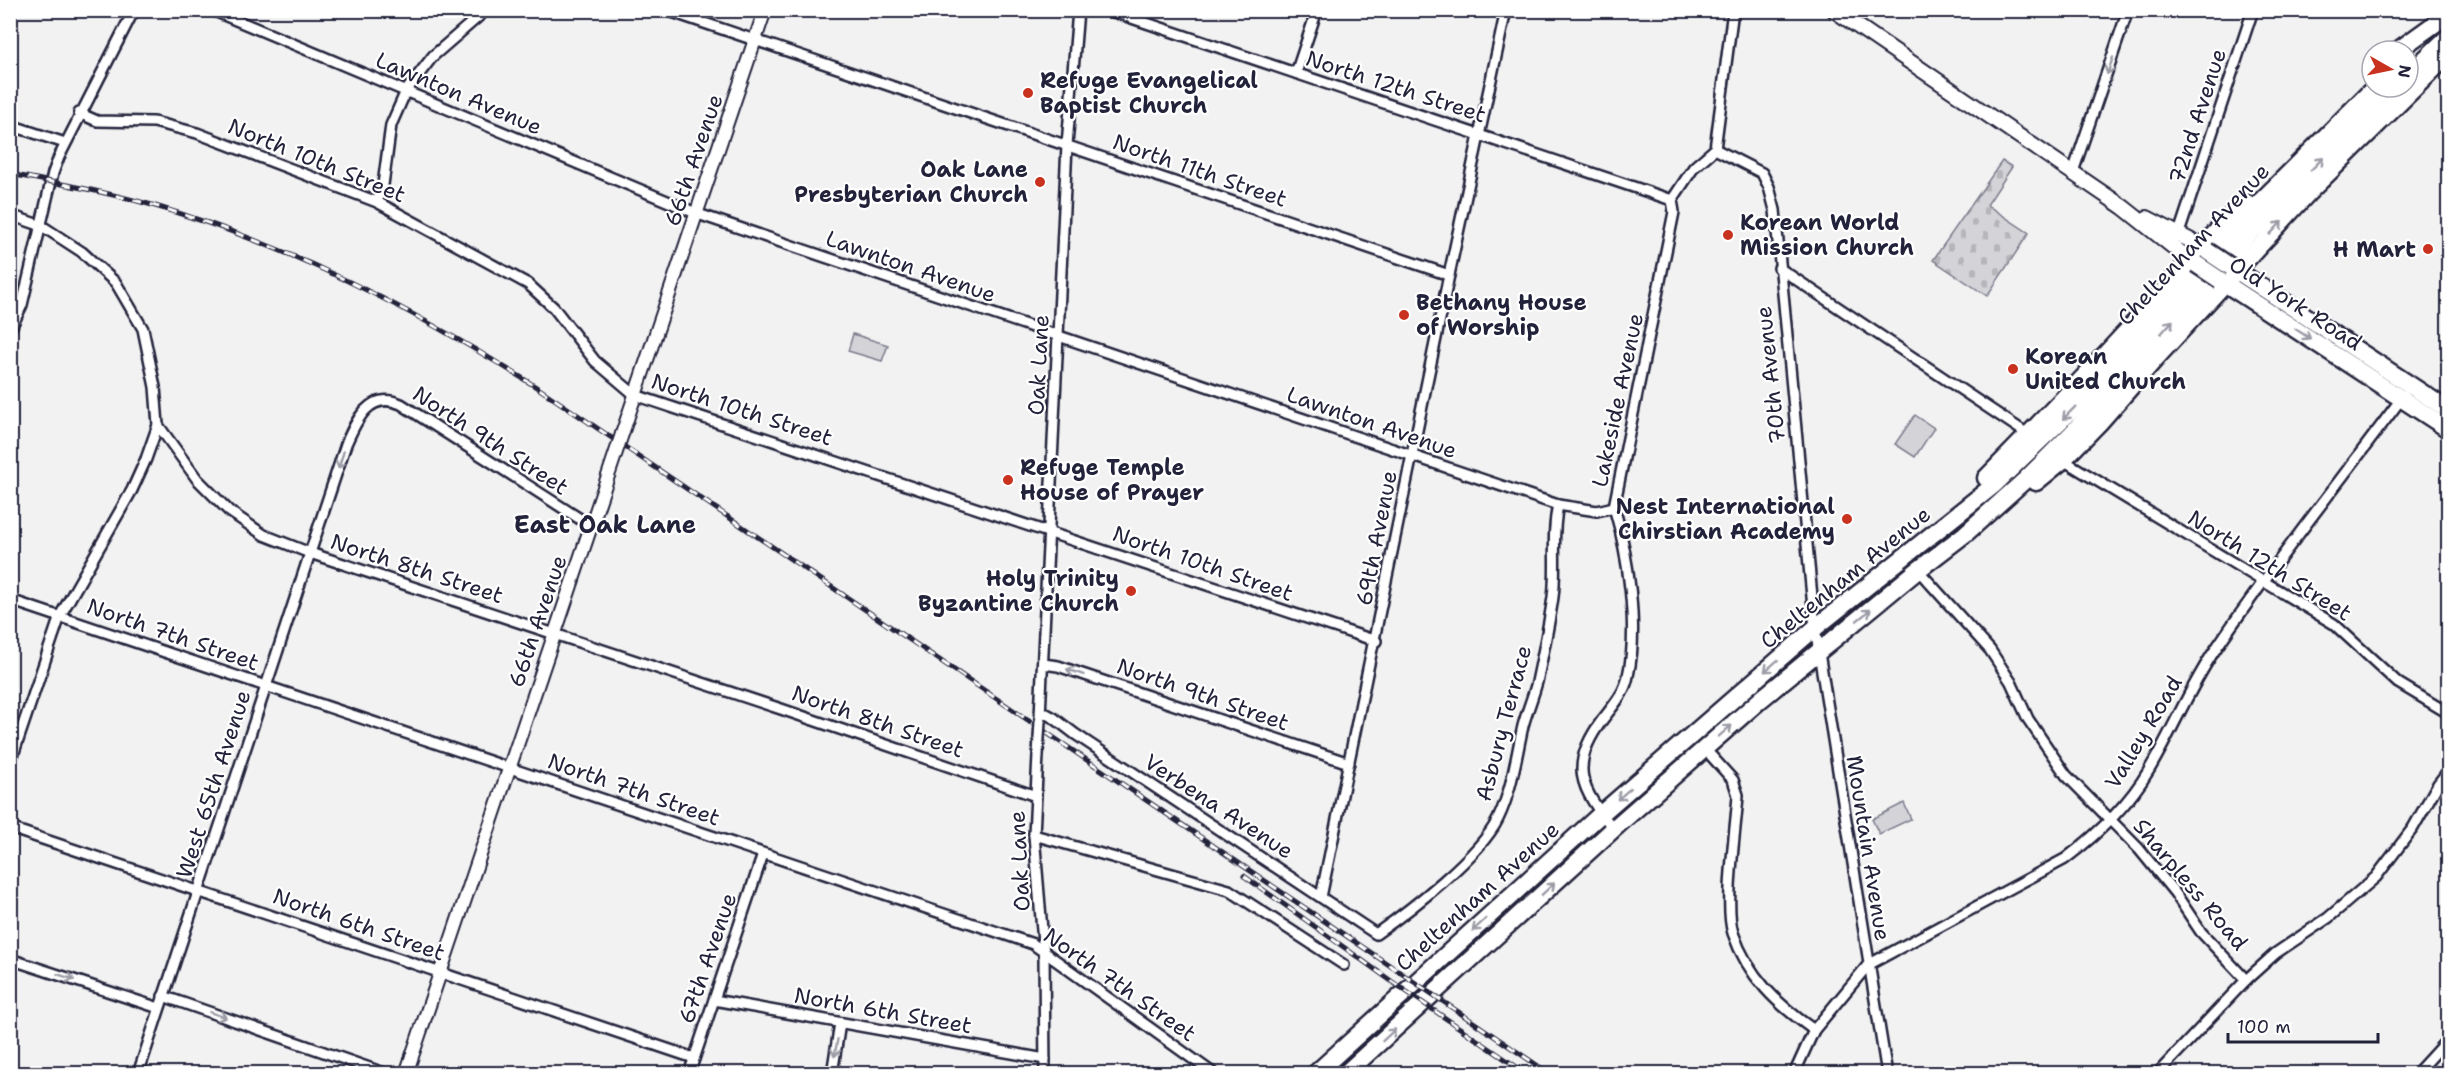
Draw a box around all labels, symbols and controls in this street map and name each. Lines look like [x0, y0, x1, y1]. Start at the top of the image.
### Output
north arrow [2360, 39, 2420, 99]
street label: North 12th Street [1302, 44, 1490, 129]
street label: Lawnton Avenue [371, 45, 546, 142]
street label: 72nd Avenue [2162, 45, 2233, 188]
one-way arrow [2103, 56, 2114, 75]
text: N [2393, 63, 2416, 79]
place label: Refuge Evangelical Baptist Church [1040, 66, 1258, 120]
marker: Refuge Evangelical Baptist Church [1021, 86, 1035, 100]
street label: 66th Avenue [657, 90, 730, 230]
street label: North 10th Street [224, 112, 410, 209]
street label: North 11th Street [1109, 127, 1291, 214]
place label: Oak Lane Presbyterian Church [794, 155, 1028, 209]
one-way arrow [2309, 156, 2324, 171]
street label: Cheltenham Avenue [2111, 157, 2276, 331]
marker: Oak Lane Presbyterian Church [1033, 175, 1047, 189]
place label: Korean World Mission Church [1740, 208, 1914, 262]
one-way arrow [2269, 221, 2283, 236]
street label: Lawnton Avenue [822, 224, 1000, 309]
marker: Korean World Mission Church [1721, 228, 1735, 242]
place label: H Mart [2333, 235, 2416, 264]
marker: H Mart [2421, 242, 2435, 256]
street label: Old York Road [2224, 250, 2368, 357]
place label: Bethany House of Worship [1416, 288, 1587, 342]
street label: 70th Avenue [1749, 305, 1792, 445]
marker: Bethany House of Worship [1397, 308, 1411, 322]
street label: Lakeside Avenue [1585, 310, 1650, 490]
street label: Oak Lane [1021, 314, 1056, 416]
one-way arrow [2160, 319, 2174, 334]
one-way arrow [2294, 329, 2311, 341]
place label: Korean United Church [2025, 342, 2186, 396]
marker: Korean United Church [2006, 362, 2020, 376]
street label: North 10th Street [647, 366, 836, 452]
street label: North 9th Street [407, 379, 574, 502]
street label: Lawnton Avenue [1283, 380, 1461, 465]
one-way arrow [2062, 406, 2076, 421]
one-way arrow [335, 450, 346, 469]
place label: Refuge Temple House of Prayer [1020, 453, 1204, 507]
street label: 69th Avenue [1349, 468, 1404, 608]
marker: Refuge Temple House of Prayer [1001, 473, 1015, 487]
place label: Nest International Chirstian Academy [1616, 492, 1835, 546]
street label: Cheltenham Avenue [1754, 500, 1936, 655]
street label: North 12th Street [2182, 503, 2357, 628]
district label: East Oak Lane [514, 509, 696, 541]
marker: Nest International Chirstian Academy [1840, 512, 1854, 526]
street label: North 10th Street [1109, 519, 1297, 608]
street label: North 8th Street [327, 527, 507, 610]
street label: 66th Avenue [501, 551, 574, 691]
place label: Holy Trinity Byzantine Church [918, 564, 1119, 618]
marker: Holy Trinity Byzantine Church [1124, 584, 1138, 598]
street label: North 7th Street [83, 591, 263, 677]
one-way arrow [1856, 608, 1872, 621]
street label: Asbury Terrace [1469, 642, 1538, 804]
street label: North 9th Street [1113, 651, 1293, 738]
one-way arrow [1764, 659, 1779, 673]
one-way arrow [1066, 665, 1085, 676]
street label: Valley Road [2098, 670, 2189, 794]
street label: North 8th Street [788, 678, 968, 764]
street label: West 65th Avenue [169, 686, 258, 882]
one-way arrow [1717, 724, 1732, 738]
street label: North 7th Street [544, 746, 724, 832]
street label: Verbena Avenue [1139, 747, 1299, 865]
street label: Mountain Avenue [1840, 753, 1897, 943]
one-way arrow [1617, 787, 1632, 801]
street label: Oak Lane [1002, 810, 1037, 912]
street label: Sharpless Road [2127, 812, 2254, 956]
street label: Cheltenham Avenue [1389, 815, 1565, 978]
street label: North 6th Street [269, 881, 449, 967]
one-way arrow [1541, 882, 1556, 896]
street label: 67th Avenue [672, 889, 743, 1027]
one-way arrow [1472, 918, 1487, 932]
street label: North 7th Street [1038, 921, 1202, 1048]
one-way arrow [56, 973, 75, 984]
street label: North 6th Street [792, 981, 974, 1040]
scale bar [2228, 1006, 2378, 1044]
one-way arrow [208, 1011, 227, 1022]
text: 100 m [2237, 1015, 2291, 1039]
one-way arrow [1382, 1028, 1397, 1042]
one-way arrow [830, 1038, 841, 1057]

